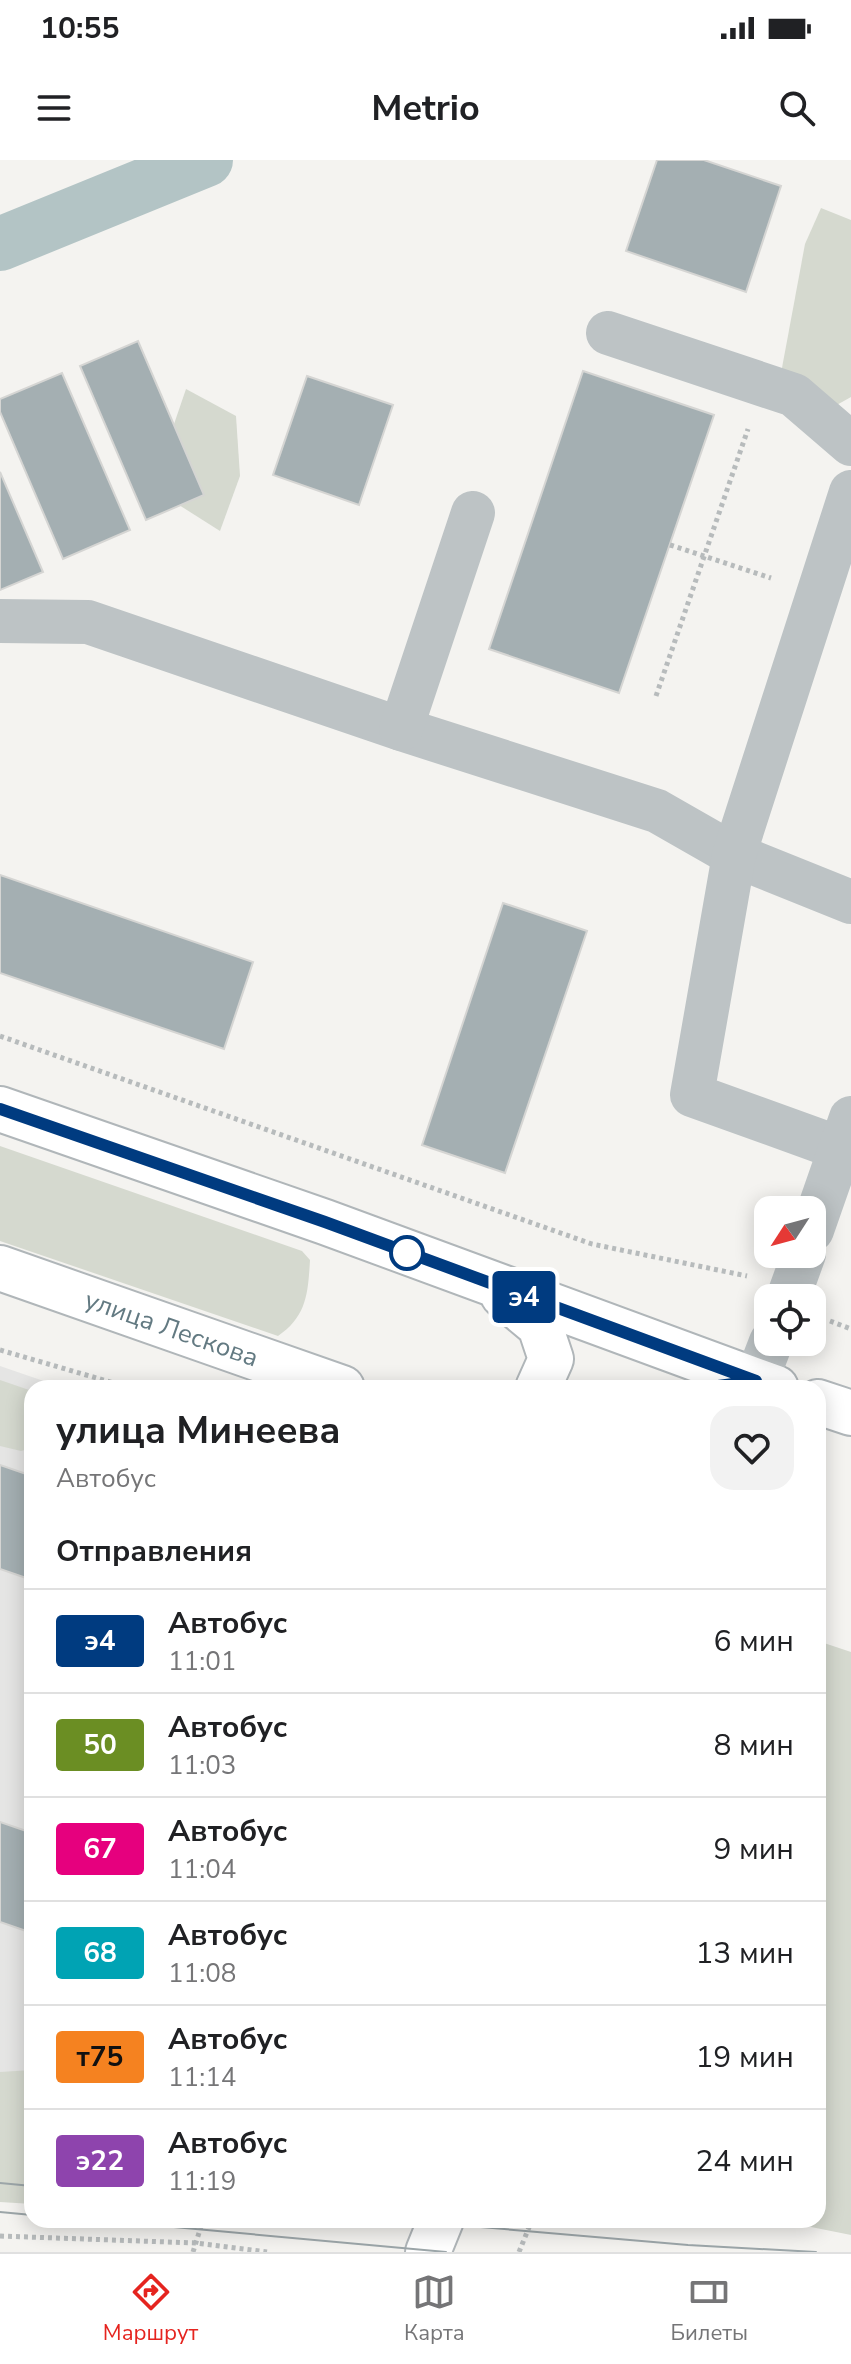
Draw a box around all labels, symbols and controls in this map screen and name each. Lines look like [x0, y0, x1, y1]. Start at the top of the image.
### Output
text: 10:55 [40, 8, 119, 49]
text: Metrio [371, 84, 480, 133]
icon: menu [32, 86, 76, 130]
icon: search [775, 86, 819, 130]
north arrow [754, 1196, 826, 1268]
map controls [754, 1196, 826, 1356]
unlabelled marker [390, 1236, 424, 1270]
line badge: э4 [488, 1271, 560, 1323]
text: э4 [508, 1278, 540, 1316]
street label: улица Лескова [80, 1282, 263, 1375]
button: locate [754, 1284, 826, 1356]
text: улица Минеева [56, 1405, 340, 1456]
button: heart [710, 1406, 794, 1490]
text: Автобус [56, 1461, 156, 1496]
text: Отправления [56, 1531, 252, 1572]
text: Автобус [168, 1603, 287, 1644]
text: 6 мин [713, 1621, 794, 1662]
text: э4 [84, 1622, 116, 1660]
text: 11:01 [168, 1644, 236, 1679]
text: Автобус [168, 1707, 287, 1748]
text: 8 мин [713, 1725, 794, 1766]
text: 50 [83, 1726, 117, 1764]
text: 11:03 [168, 1748, 236, 1783]
text: Автобус [168, 1811, 287, 1852]
text: 9 мин [713, 1829, 794, 1870]
text: 67 [83, 1830, 117, 1868]
text: 11:04 [168, 1852, 236, 1887]
text: Автобус [168, 1915, 287, 1956]
text: 13 мин [695, 1933, 794, 1974]
text: 68 [83, 1934, 117, 1972]
text: 11:08 [168, 1956, 236, 1991]
text: Автобус [168, 2019, 287, 2060]
text: 19 мин [695, 2037, 794, 2078]
text: т75 [77, 2038, 123, 2076]
text: 11:14 [168, 2060, 236, 2095]
text: Автобус [168, 2123, 287, 2164]
text: 24 мин [695, 2141, 794, 2182]
text: э22 [76, 2142, 124, 2180]
text: 11:19 [168, 2164, 236, 2199]
tab: Маршрут [103, 2270, 198, 2348]
tab: Карта [404, 2270, 465, 2348]
tab: Билеты [670, 2270, 748, 2348]

